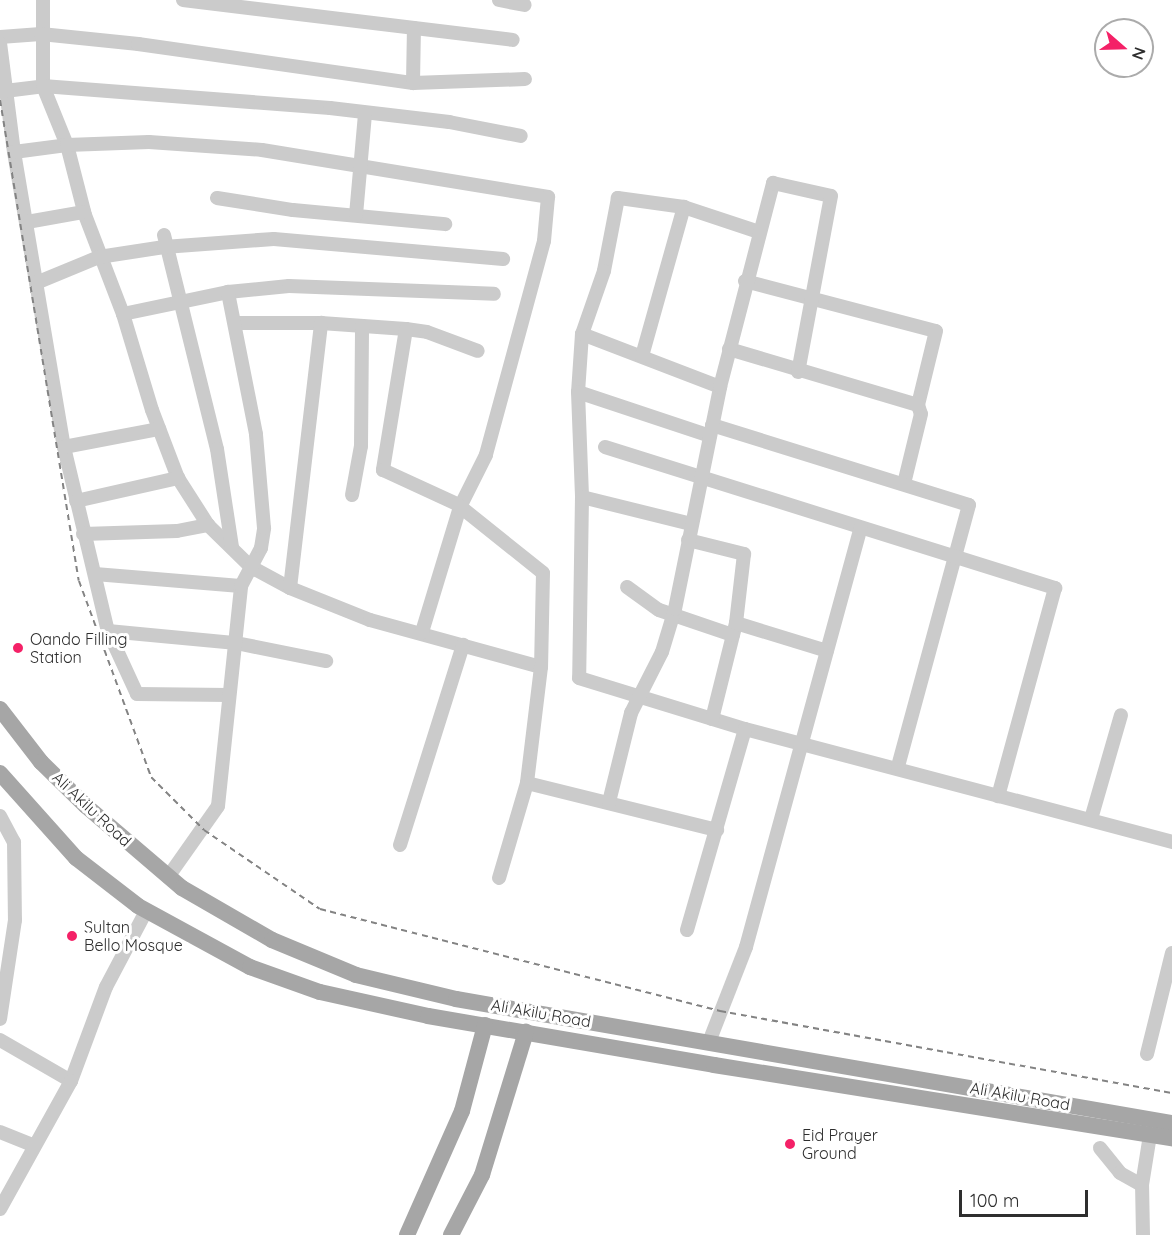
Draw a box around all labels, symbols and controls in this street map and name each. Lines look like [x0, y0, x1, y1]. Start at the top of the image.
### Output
north arrow [1094, 18, 1154, 78]
text: N [1128, 45, 1150, 62]
place label: Oando Filling Station [30, 629, 127, 667]
marker: Oando Filling Station [11, 641, 25, 655]
street label: Ali Akilu Road [49, 768, 135, 850]
place label: Sultan Bello Mosque [84, 917, 183, 955]
marker: Sultan Bello Mosque [65, 929, 79, 943]
street label: Ali Akilu Road [490, 995, 592, 1031]
street label: Ali Akilu Road [969, 1078, 1071, 1114]
place label: Eid Prayer Ground [802, 1125, 878, 1163]
marker: Eid Prayer Ground [783, 1137, 797, 1151]
scale bar [962, 1178, 1091, 1216]
text: 100 m [970, 1189, 1019, 1212]

